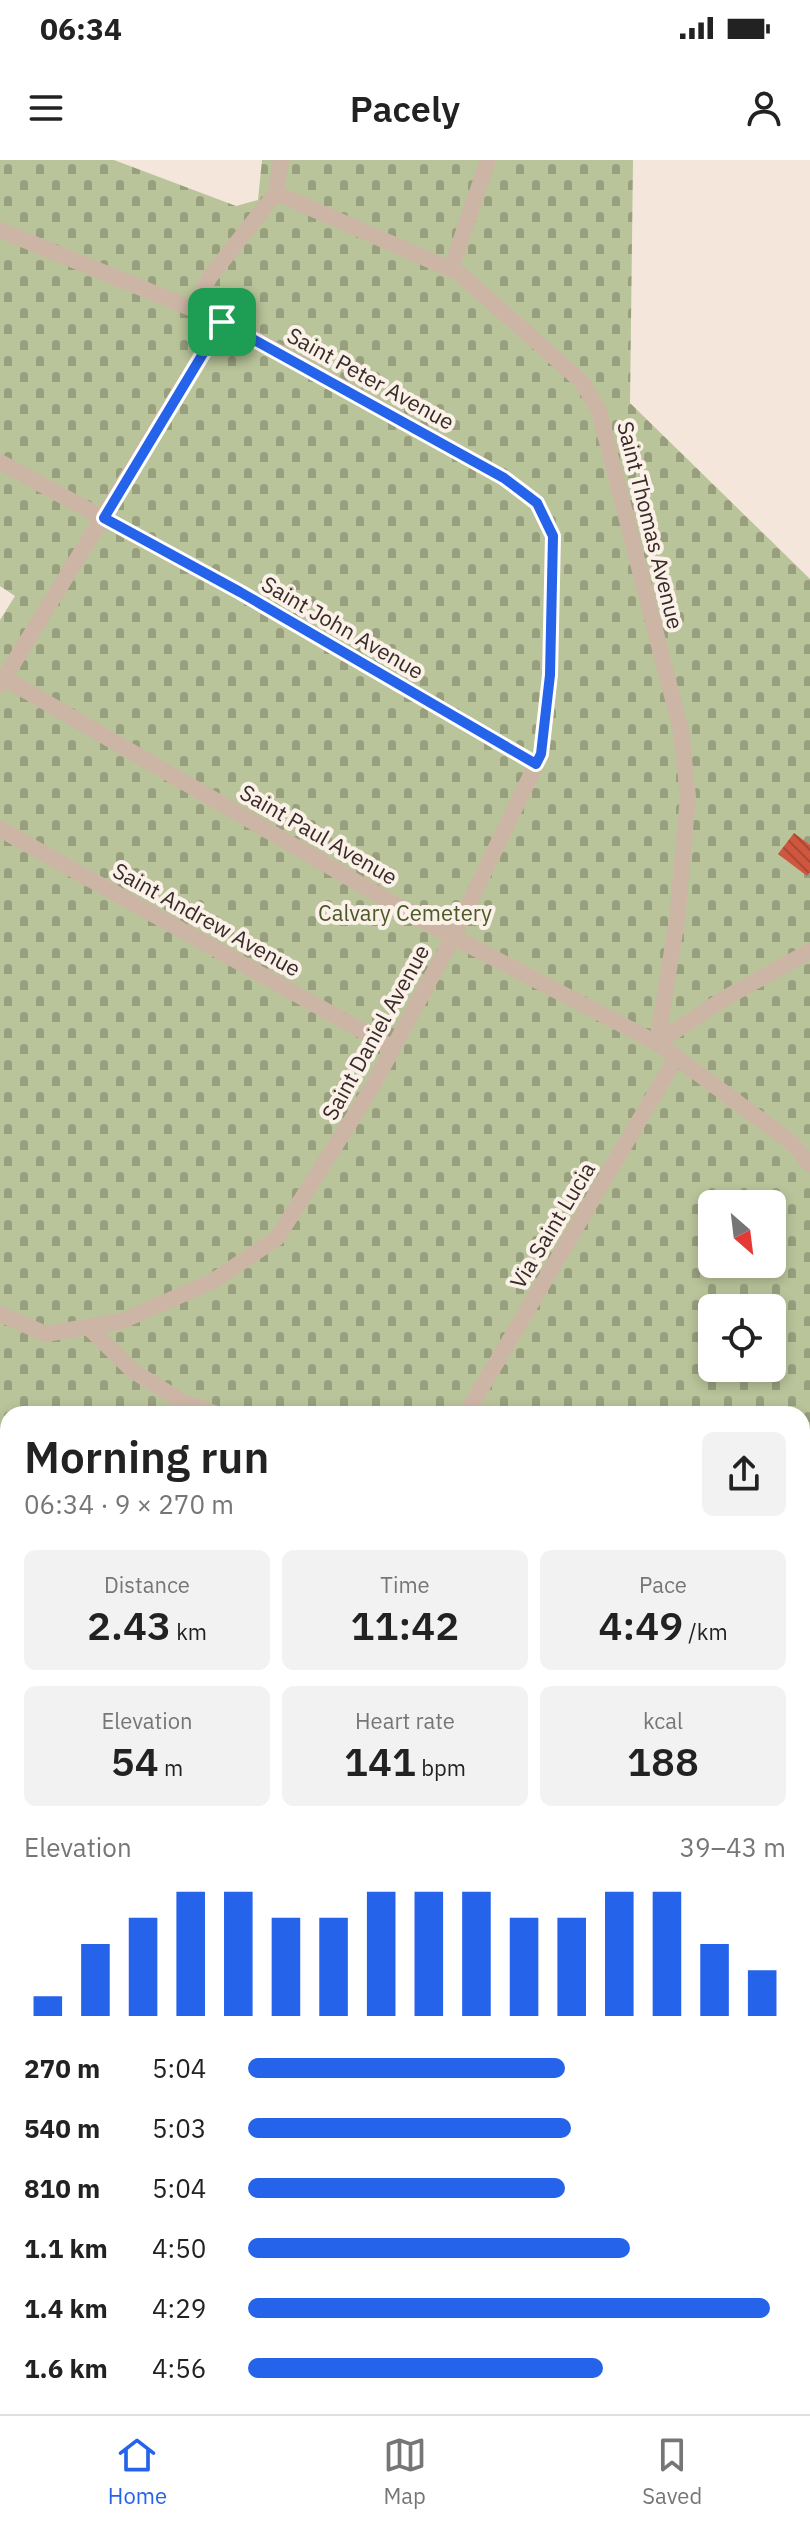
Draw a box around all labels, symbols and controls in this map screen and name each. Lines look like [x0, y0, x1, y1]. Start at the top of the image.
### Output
text: 06:34 [40, 9, 122, 48]
text: Pacely [350, 85, 460, 132]
icon: menu [24, 86, 68, 130]
icon: person [742, 86, 786, 130]
pin [188, 288, 256, 356]
icon: arrive [200, 300, 244, 344]
street label: Saint Peter Avenue [282, 320, 460, 436]
street label: Saint Thomas Avenue [611, 418, 691, 632]
street label: Saint John Avenue [257, 569, 429, 685]
street label: Saint Paul Avenue [235, 777, 403, 891]
street label: Saint Andrew Avenue [108, 855, 306, 983]
park label: Calvary Cemetery [318, 898, 492, 927]
street label: Saint Daniel Avenue [315, 939, 435, 1125]
street label: Via Saint Lucia [503, 1156, 601, 1294]
north arrow [698, 1190, 786, 1278]
map controls [698, 1190, 786, 1382]
button: locate [698, 1294, 786, 1382]
text: Morning run [24, 1428, 269, 1485]
button: share [702, 1432, 786, 1516]
text: 06:34 · 9 × 270 m [24, 1487, 234, 1521]
text: Distance [104, 1570, 190, 1599]
text: Time [380, 1570, 430, 1599]
text: Pace [639, 1570, 687, 1599]
text: 2.43 [87, 1599, 171, 1651]
text: 11:42 [351, 1599, 459, 1651]
text: 4:49 [598, 1599, 683, 1651]
text: km [171, 1617, 207, 1646]
text: /km [683, 1617, 728, 1646]
text: Elevation [101, 1706, 193, 1735]
text: Heart rate [355, 1706, 455, 1735]
text: kcal [643, 1706, 683, 1735]
text: 54 [111, 1735, 159, 1787]
text: 141 [344, 1735, 416, 1787]
text: 188 [627, 1735, 699, 1787]
text: m [159, 1753, 183, 1782]
text: bpm [416, 1753, 466, 1782]
text: Elevation [24, 1830, 132, 1864]
text: 39–43 m [679, 1830, 786, 1864]
text: 270 m [24, 2051, 100, 2085]
text: 5:04 [152, 2051, 206, 2085]
text: 540 m [24, 2111, 100, 2145]
text: 5:03 [152, 2111, 206, 2145]
text: 810 m [24, 2171, 100, 2205]
text: 5:04 [152, 2171, 206, 2205]
text: 1.1 km [24, 2231, 108, 2265]
text: 4:50 [152, 2231, 206, 2265]
text: 1.4 km [24, 2291, 108, 2325]
text: 4:29 [152, 2291, 206, 2325]
text: 1.6 km [24, 2351, 108, 2385]
text: 4:56 [152, 2351, 206, 2385]
tab: Home [108, 2433, 167, 2510]
tab: Map [383, 2433, 427, 2510]
tab: Saved [642, 2433, 702, 2510]

